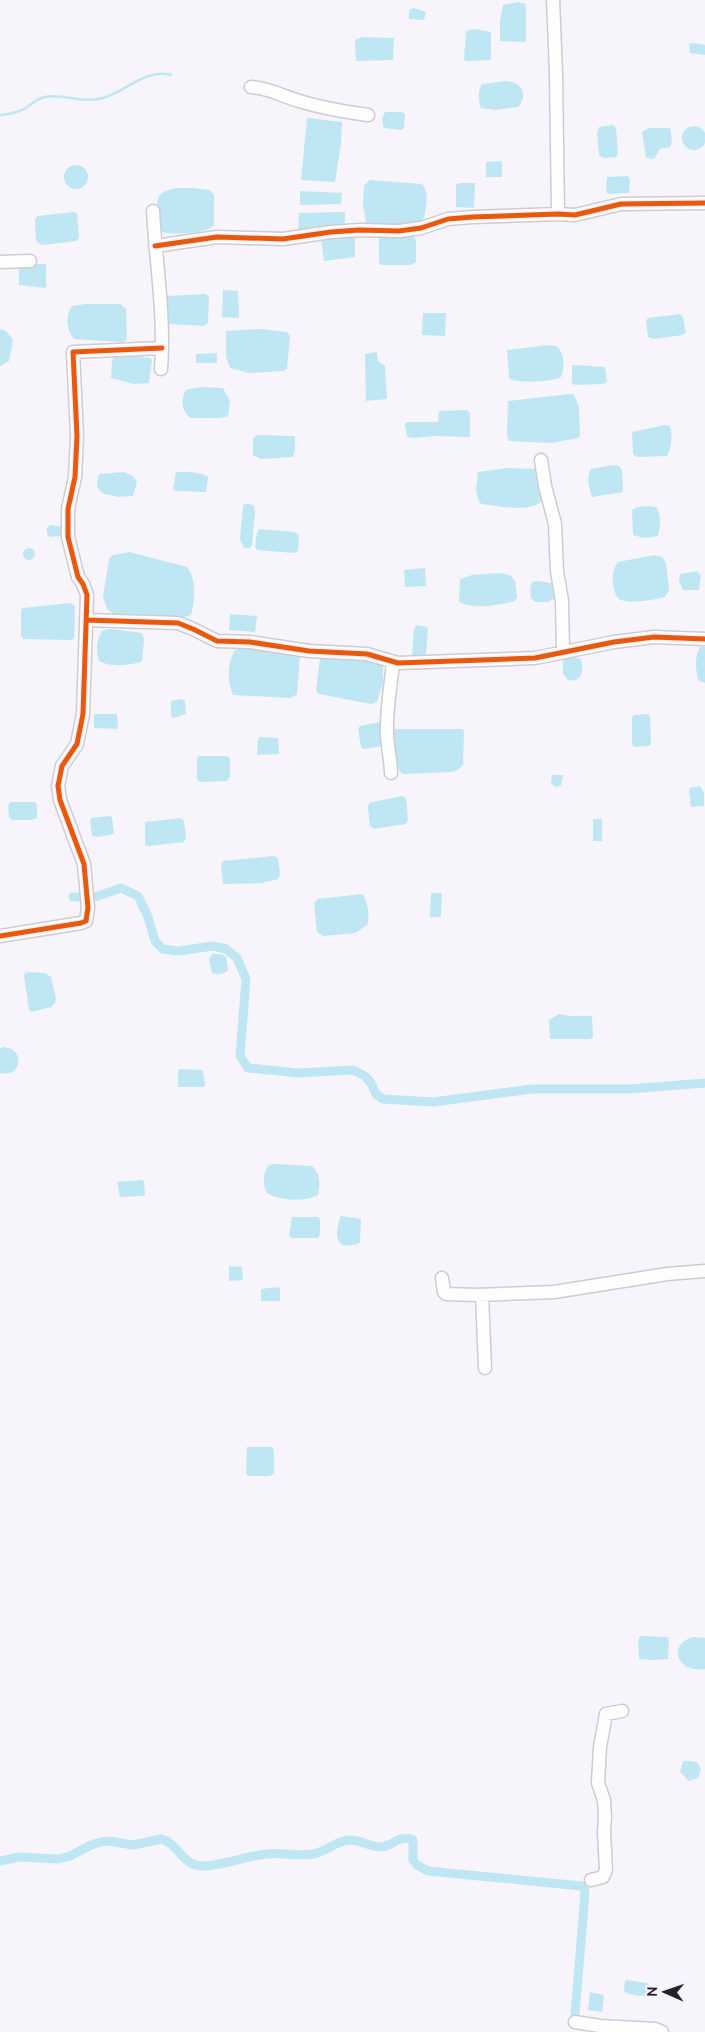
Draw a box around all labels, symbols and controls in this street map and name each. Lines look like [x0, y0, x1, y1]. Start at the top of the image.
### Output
north arrow [640, 1967, 690, 2017]
text: N [644, 1986, 660, 1997]

